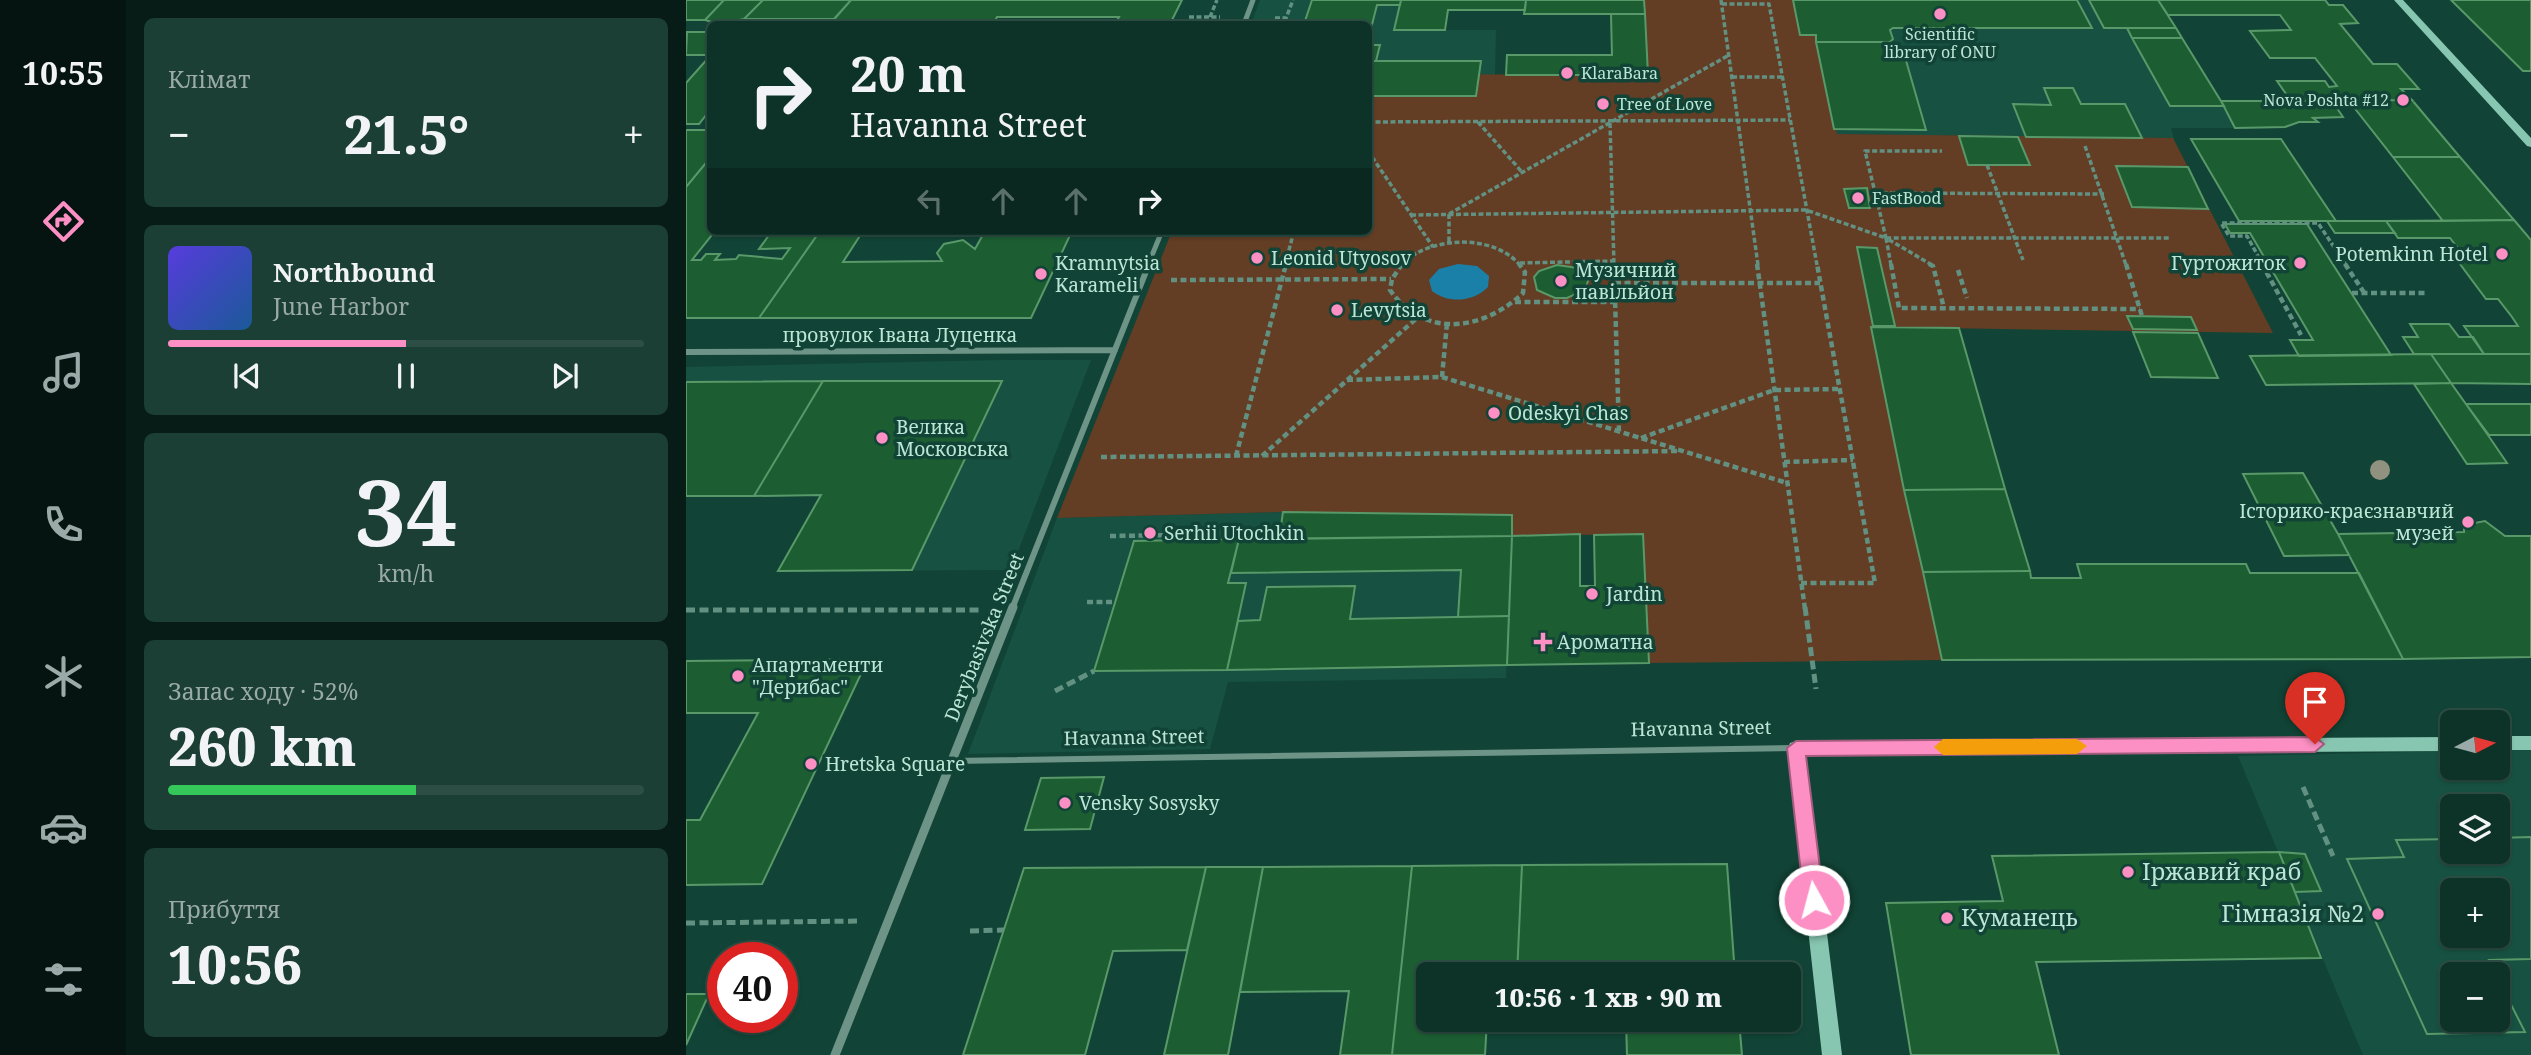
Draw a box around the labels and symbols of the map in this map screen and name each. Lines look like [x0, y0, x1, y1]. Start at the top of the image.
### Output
marker: Scientific library of ONU [1932, 6, 1948, 22]
place label: Scientific library of ONU [1884, 23, 1996, 63]
place label: KlaraBara [1581, 62, 1658, 84]
marker: KlaraBara [1559, 65, 1575, 81]
place label: Nova Poshta #12 [2263, 89, 2389, 111]
marker: Nova Poshta #12 [2395, 92, 2411, 108]
place label: Tree of Love [1617, 93, 1712, 115]
marker: Tree of Love [1595, 96, 1611, 112]
place label: FastBood [1872, 187, 1942, 209]
marker: FastBood [1850, 190, 1866, 206]
place label: Potemkinn Hotel [2335, 241, 2488, 267]
place label: Leonid Utyosov [1271, 245, 1411, 271]
marker: Potemkinn Hotel [2494, 246, 2510, 262]
place label: Kramnytsia Karameli [1055, 250, 1160, 298]
marker: Leonid Utyosov [1249, 250, 1265, 266]
place label: Гуртожиток [2171, 250, 2287, 276]
marker: Гуртожиток [2292, 255, 2308, 271]
place label: Музичний павільйон [1575, 257, 1676, 305]
marker: Kramnytsia Karameli [1033, 266, 1049, 282]
marker: Музичний павільйон [1553, 273, 1569, 289]
place label: Levytsia [1351, 297, 1427, 323]
marker: Levytsia [1329, 302, 1345, 318]
street label: провулок Івана Луценка [783, 322, 1017, 348]
place label: Odeskyi Chas [1508, 400, 1628, 426]
marker: Odeskyi Chas [1486, 405, 1502, 421]
place label: Велика Московська [896, 414, 1009, 462]
marker: Велика Московська [874, 430, 890, 446]
place label: Історико-краєзнавчий музей [2239, 498, 2454, 546]
marker: Історико-краєзнавчий музей [2460, 514, 2476, 530]
place label: Serhii Utochkin [1164, 520, 1305, 546]
marker: Serhii Utochkin [1142, 525, 1158, 541]
street label: Derybasivska Street [938, 548, 1030, 725]
place label: Jardin [1605, 581, 1662, 607]
marker: Jardin [1584, 586, 1600, 602]
place label: Ароматна [1557, 629, 1654, 655]
marker: Ароматна [1535, 634, 1551, 650]
place label: Апартаменти "Дерибас" [752, 652, 883, 700]
marker: Апартаменти "Дерибас" [730, 668, 746, 684]
pin [2285, 672, 2345, 744]
north arrow [2440, 710, 2510, 780]
street label: Havanna Street [1630, 714, 1772, 742]
street label: Havanna Street [1063, 723, 1205, 751]
place label: Hretska Square [825, 751, 965, 777]
marker: Hretska Square [803, 756, 819, 772]
place label: Vensky Sosysky [1079, 790, 1220, 816]
marker: Vensky Sosysky [1057, 795, 1073, 811]
place label: Іржавий краб [2142, 855, 2301, 887]
position arrow [1777, 863, 1851, 937]
marker: Іржавий краб [2120, 864, 2136, 880]
place label: Гімназія №2 [2221, 897, 2364, 929]
place label: Куманець [1961, 901, 2078, 933]
marker: Гімназія №2 [2370, 906, 2386, 922]
marker: Куманець [1939, 910, 1955, 926]
speed limit sign: 40 [707, 942, 798, 1033]

